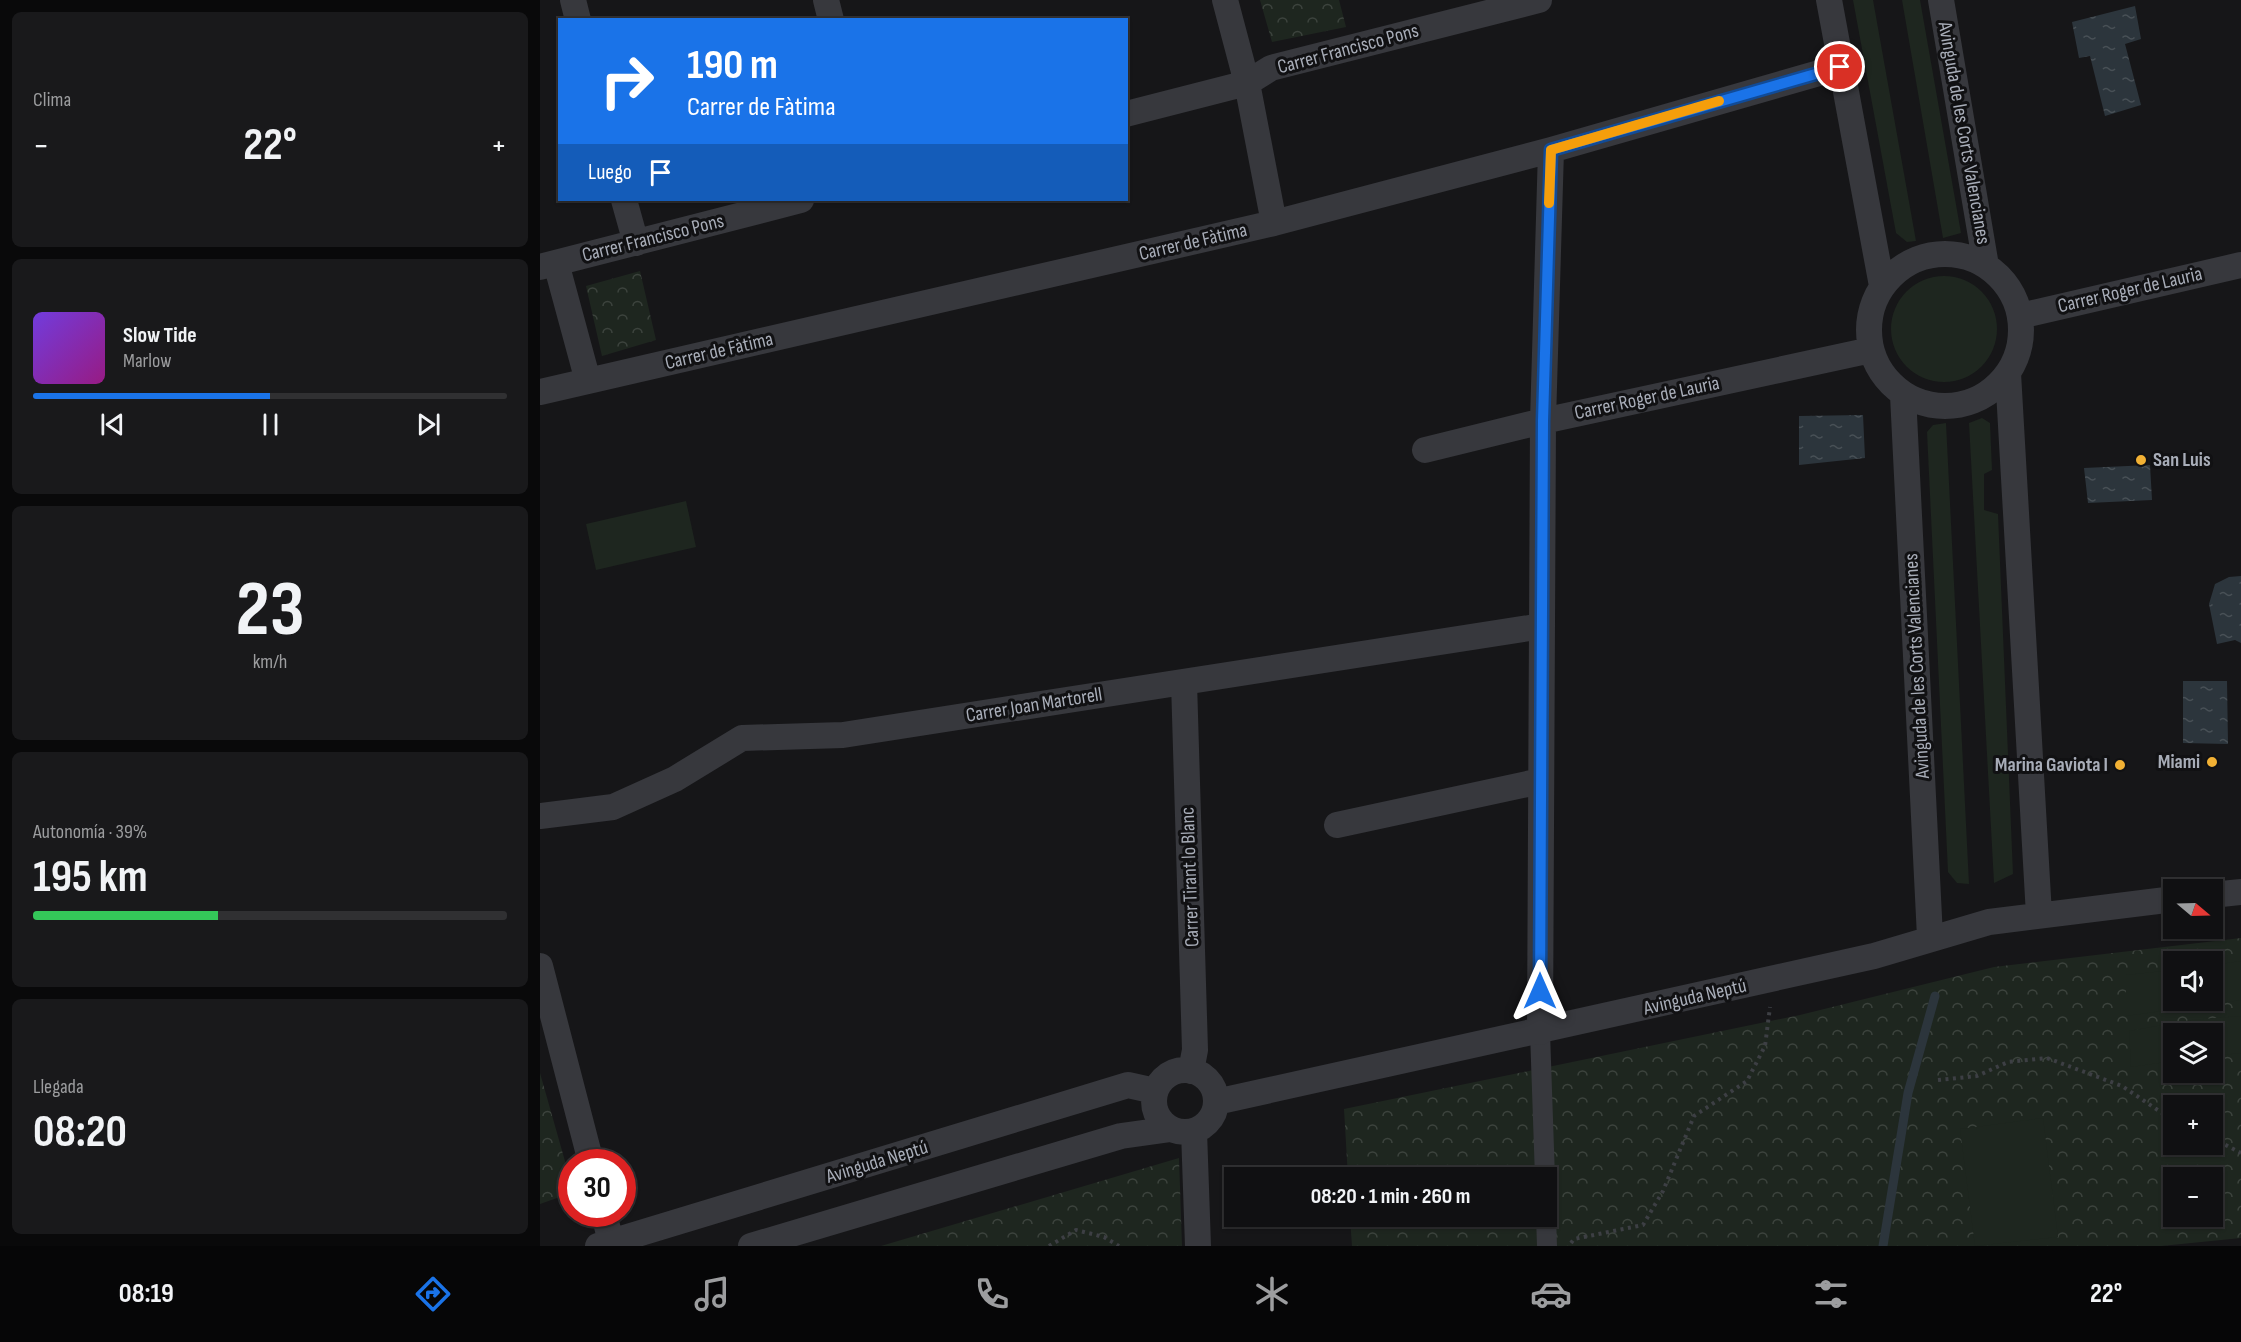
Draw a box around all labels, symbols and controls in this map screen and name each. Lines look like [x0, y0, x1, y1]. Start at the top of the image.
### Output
street label: Carrer Francisco Pons [1275, 19, 1421, 79]
street label: Avinguda de les Corts Valencianes [1932, 19, 1995, 246]
text: 190 m [687, 40, 778, 91]
pin [1814, 41, 1865, 92]
icon: right [588, 42, 666, 120]
icon: arrive [1823, 50, 1856, 83]
text: Clima [33, 88, 71, 112]
text: Carrer de Fàtima [687, 91, 836, 123]
text: 22° [243, 118, 297, 173]
text: − [33, 126, 49, 166]
text: + [491, 126, 507, 166]
icon: arrive [644, 156, 677, 189]
text: Luego [588, 159, 632, 186]
street label: Carrer Francisco Pons [580, 209, 726, 267]
street label: Carrer de Fàtima [1137, 218, 1249, 266]
street label: Carrer Roger de Lauria [2055, 262, 2205, 318]
text: Slow Tide [123, 322, 197, 349]
street label: Carrer de Fàtima [663, 327, 775, 375]
text: Marlow [123, 349, 171, 373]
street label: Carrer Roger de Lauria [1572, 371, 1722, 425]
icon: previous [96, 408, 129, 441]
icon: pause [254, 408, 287, 441]
icon: next [412, 408, 445, 441]
place label: San Luis [2153, 448, 2211, 472]
marker: San Luis [2134, 453, 2148, 467]
street label: Avinguda de les Corts Valencianes [1899, 553, 1935, 780]
text: 23 [235, 564, 305, 657]
text: km/h [253, 650, 287, 674]
street label: Carrer Joan Martorell [964, 682, 1104, 728]
place label: Miami [2158, 750, 2200, 774]
place label: Marina Gaviota I [1995, 753, 2108, 777]
marker: Miami [2205, 755, 2219, 769]
marker: Marina Gaviota I [2113, 758, 2127, 772]
street label: Carrer Tirant lo Blanc [1176, 807, 1204, 947]
text: Autonomía · 39% [33, 820, 147, 844]
text: 195 km [33, 850, 148, 905]
north arrow [2163, 879, 2223, 939]
map controls [2163, 879, 2223, 1227]
button: sound [2163, 951, 2223, 1011]
position arrow [1508, 959, 1572, 1023]
street label: Avinguda Neptú [1640, 974, 1749, 1021]
button: layers [2163, 1023, 2223, 1083]
text: Llegada [33, 1075, 84, 1099]
button: + [2163, 1095, 2223, 1155]
text: 08:20 [33, 1105, 127, 1160]
street label: Avinguda Neptú [822, 1135, 931, 1189]
speed limit sign: 30 [558, 1149, 636, 1227]
button: − [2163, 1167, 2223, 1227]
text: 08:20 · 1 min · 260 m [1311, 1183, 1470, 1210]
icon: directions [412, 1273, 454, 1315]
icon: music [691, 1273, 733, 1315]
icon: phone [971, 1273, 1013, 1315]
icon: climate [1251, 1273, 1293, 1315]
icon: car [1530, 1273, 1572, 1315]
icon: filters [1810, 1273, 1852, 1315]
text: 08:19 [119, 1278, 174, 1310]
text: 22° [2090, 1278, 2122, 1310]

